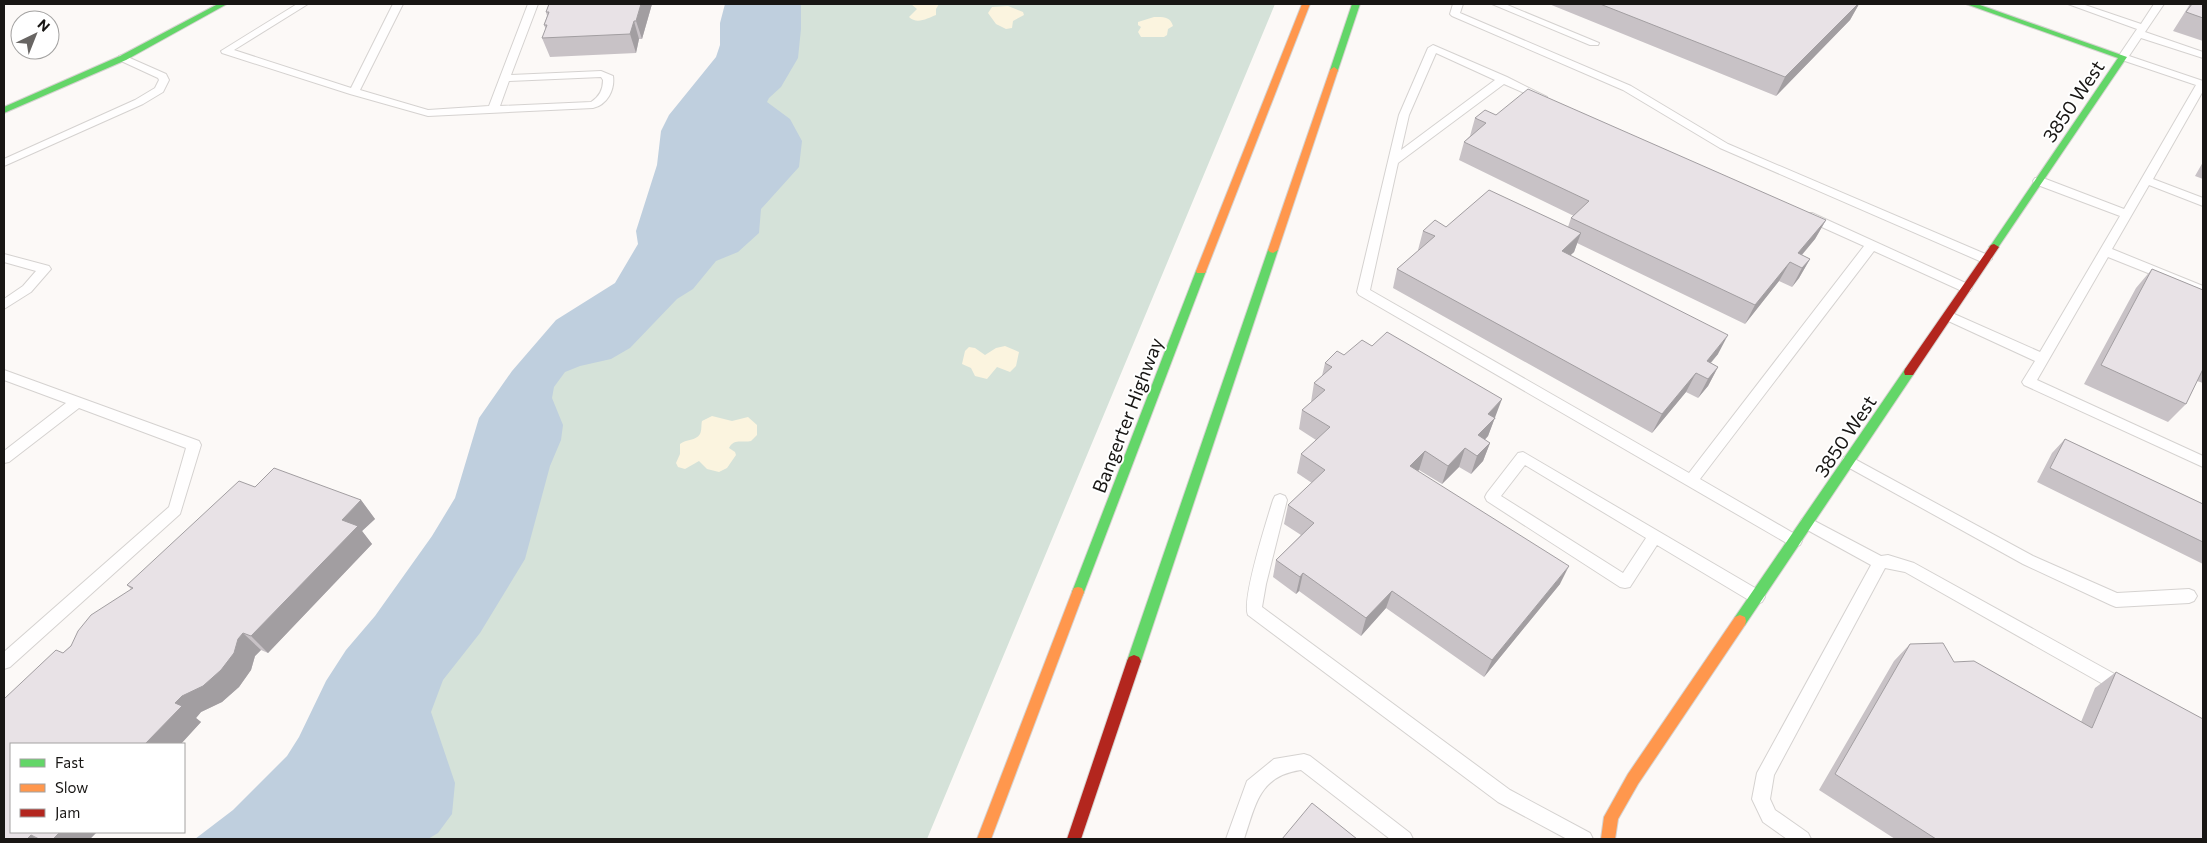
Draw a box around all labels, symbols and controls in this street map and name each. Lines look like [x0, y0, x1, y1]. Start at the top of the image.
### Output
north arrow [10, 10, 60, 60]
text: N [35, 15, 54, 35]
street label: 3850 West [2037, 56, 2109, 146]
street label: Bangerter Highway [1087, 334, 1167, 496]
street label: 3850 West [1809, 391, 1881, 481]
legend [10, 743, 185, 833]
text: Fast [55, 753, 84, 771]
text: Slow [55, 778, 88, 796]
text: Jam [55, 803, 80, 821]

